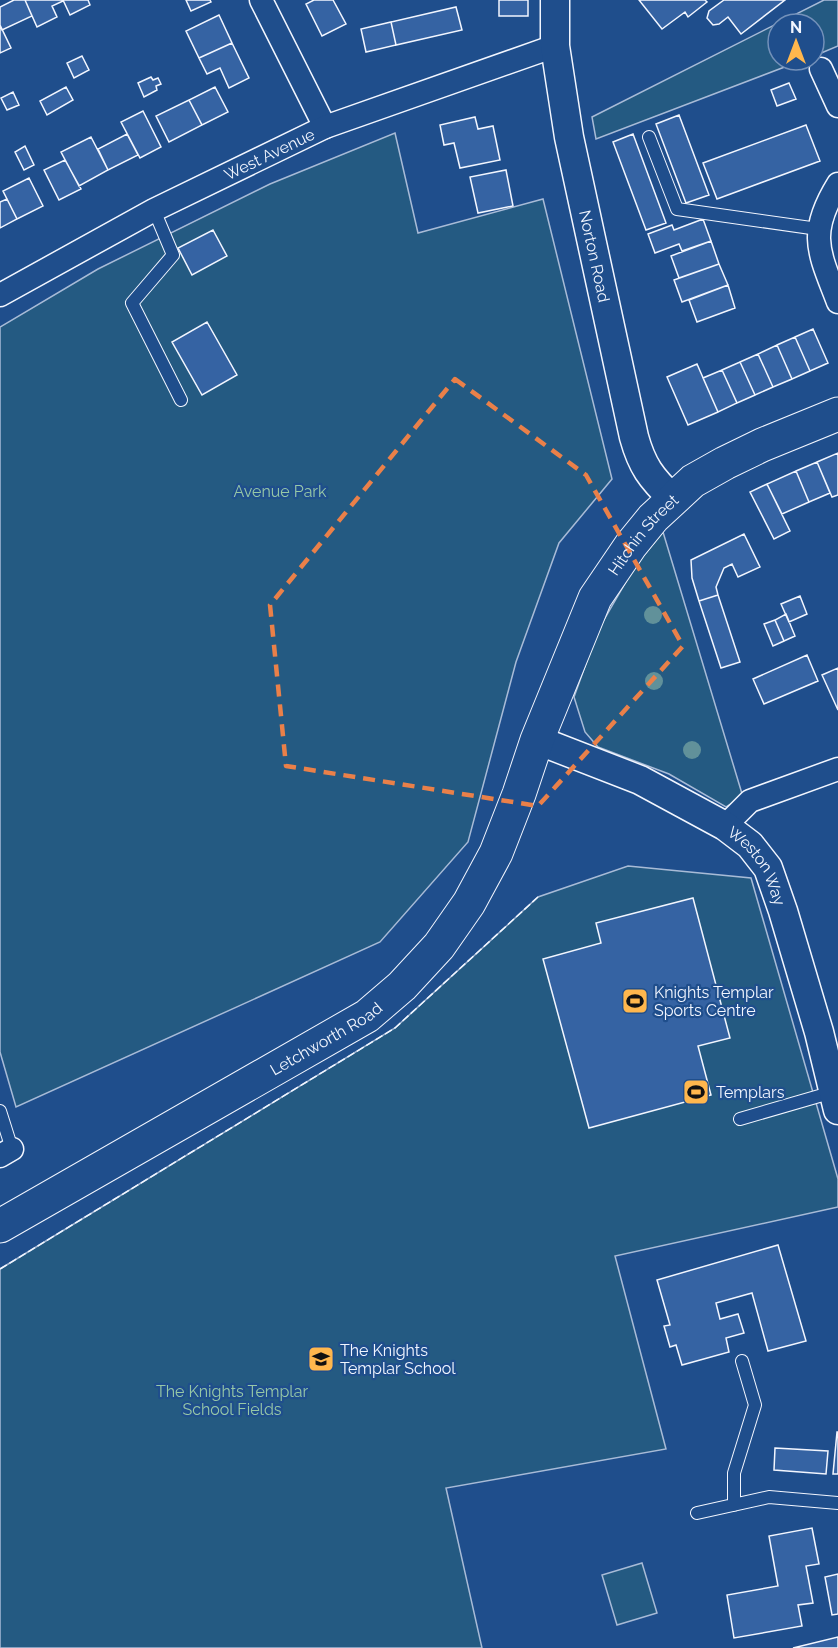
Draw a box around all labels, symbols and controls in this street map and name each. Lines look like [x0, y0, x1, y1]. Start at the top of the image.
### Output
north arrow [766, 12, 826, 72]
text: N [790, 18, 802, 37]
street label: West Avenue [221, 125, 318, 184]
street label: Norton Road [575, 208, 614, 304]
park label: Avenue Park [234, 482, 327, 501]
street label: Hitchin Street [604, 490, 683, 579]
street label: Weston Way [724, 823, 789, 908]
place label: Knights Templar Sports Centre [654, 983, 774, 1020]
sports icon: Knights Templar Sports Centre [620, 986, 650, 1016]
street label: Letchworth Road [267, 998, 386, 1079]
sports icon: Templars [681, 1077, 711, 1107]
place label: Templars [716, 1083, 785, 1102]
place label: The Knights Templar School [340, 1341, 456, 1378]
school or university icon: The Knights Templar School [306, 1344, 336, 1374]
park label: The Knights Templar School Fields [156, 1382, 308, 1419]

